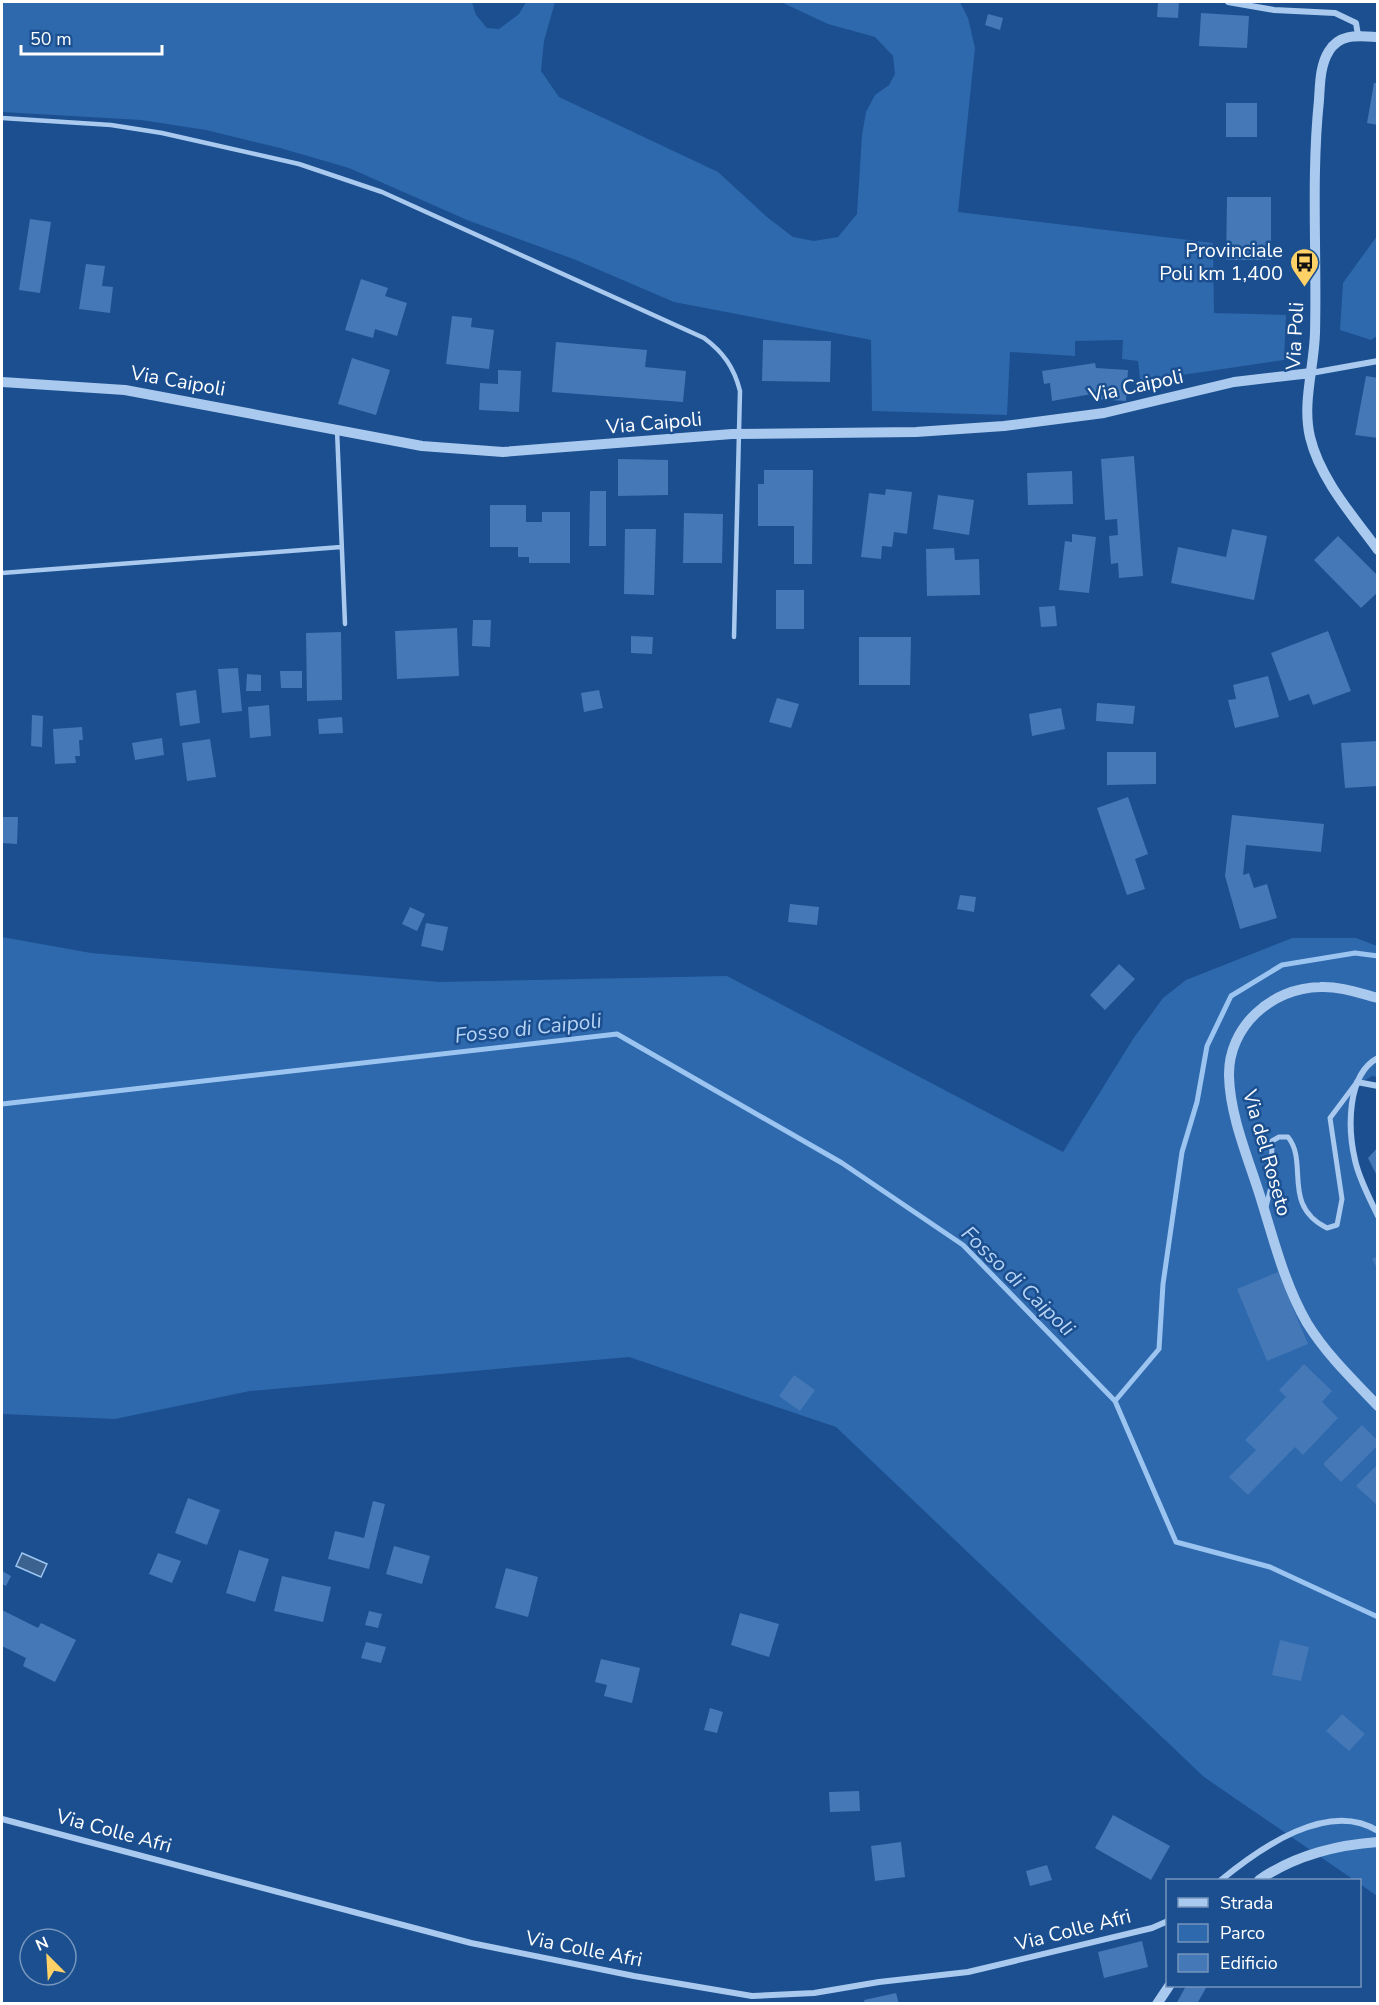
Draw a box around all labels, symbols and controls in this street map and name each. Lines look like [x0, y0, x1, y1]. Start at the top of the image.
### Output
scale bar [21, 18, 162, 56]
text: 50 m [30, 27, 72, 51]
place label: Provinciale Poli km 1,400 [1159, 237, 1283, 287]
bus stop icon: Provinciale Poli km 1,400 [1288, 246, 1320, 288]
street label: Via Poli [1280, 301, 1310, 372]
street label: Via Caipoli [127, 359, 228, 403]
street label: Via Caipoli [1085, 363, 1186, 409]
street label: Via Caipoli [604, 405, 703, 441]
water label: Fosso di Caipoli [453, 1006, 604, 1050]
street label: Via del Roseto [1236, 1086, 1298, 1219]
water label: Fosso di Caipoli [955, 1220, 1082, 1343]
street label: Via Colle Afri [52, 1802, 175, 1859]
legend [1166, 1879, 1361, 1987]
text: Strada [1220, 1891, 1273, 1915]
street label: Via Colle Afri [1011, 1903, 1134, 1958]
text: Parco [1220, 1921, 1265, 1945]
street label: Via Colle Afri [522, 1924, 645, 1974]
north arrow [18, 1927, 78, 1987]
text: N [32, 1932, 52, 1957]
text: Edificio [1220, 1951, 1278, 1975]

